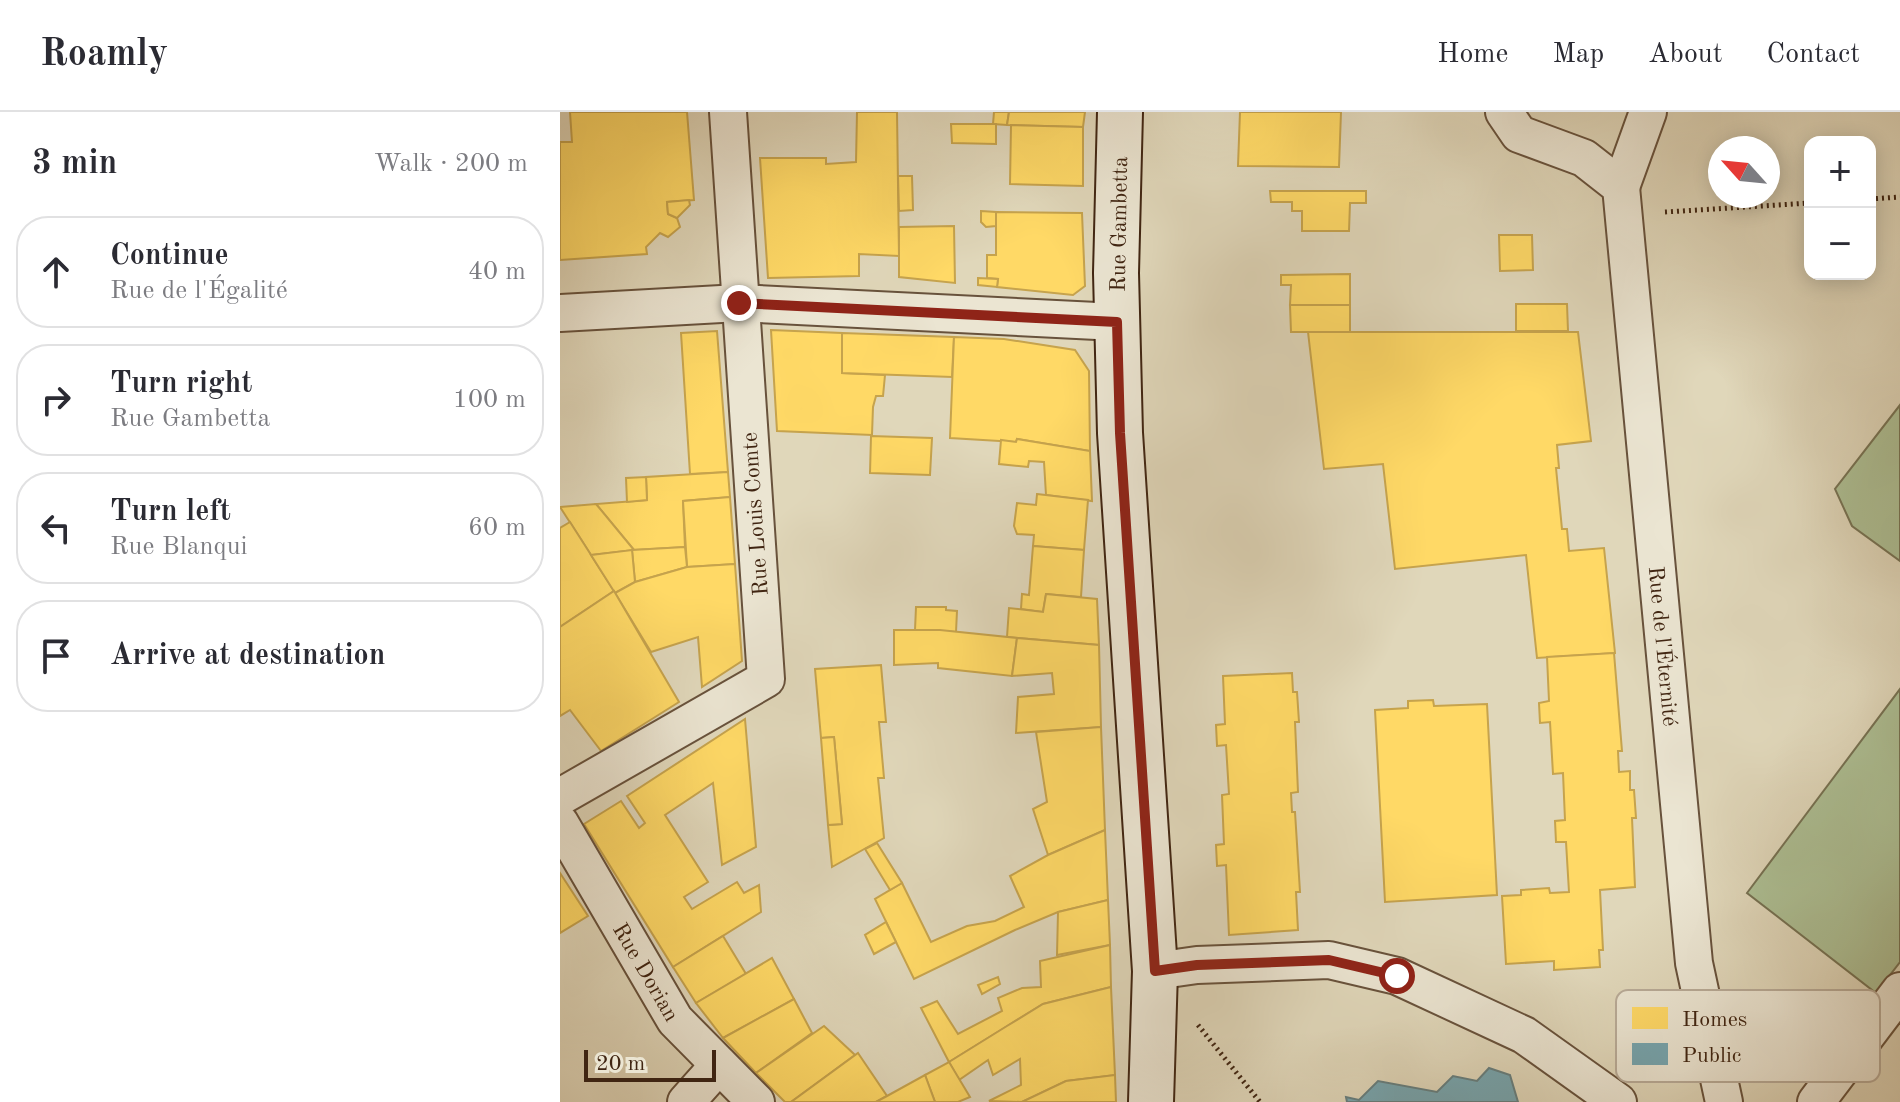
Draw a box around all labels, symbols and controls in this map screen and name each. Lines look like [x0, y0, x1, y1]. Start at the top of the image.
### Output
text: Roamly [40, 36, 168, 74]
text: Home [1437, 41, 1508, 69]
text: Map [1552, 41, 1604, 69]
text: About [1648, 41, 1723, 69]
text: Contact [1767, 41, 1860, 69]
north arrow [1708, 136, 1780, 208]
map controls [1804, 136, 1876, 280]
button: + [1804, 136, 1876, 208]
text: 3 min [32, 147, 117, 181]
text: Walk · 200 m [374, 151, 528, 177]
street label: Rue Gambetta [1108, 156, 1132, 292]
button: − [1804, 208, 1876, 280]
text: Continue [110, 241, 229, 271]
icon: ahead [34, 250, 78, 294]
text: 40 m [468, 259, 526, 285]
text: Rue de l'Égalité [110, 278, 288, 304]
route end [721, 285, 757, 321]
text: Turn right [110, 369, 252, 399]
icon: right [34, 378, 78, 422]
text: 100 m [453, 387, 526, 413]
text: Rue Gambetta [110, 406, 270, 432]
street label: Rue Louis Comte [739, 431, 773, 596]
text: Turn left [110, 497, 231, 527]
icon: left [34, 506, 78, 550]
text: 60 m [468, 515, 526, 541]
text: Rue Blanqui [110, 534, 248, 560]
street label: Rue de l'Éternité [1644, 565, 1681, 727]
icon: arrive [34, 634, 78, 678]
text: Arrive at destination [110, 641, 385, 671]
street label: Rue Dorian [608, 920, 682, 1026]
route start [1379, 958, 1415, 994]
legend [1616, 990, 1880, 1082]
text: Homes [1682, 1009, 1747, 1031]
text: Public [1682, 1045, 1741, 1067]
scale bar [584, 1046, 716, 1082]
text: 20 m [596, 1053, 645, 1075]

